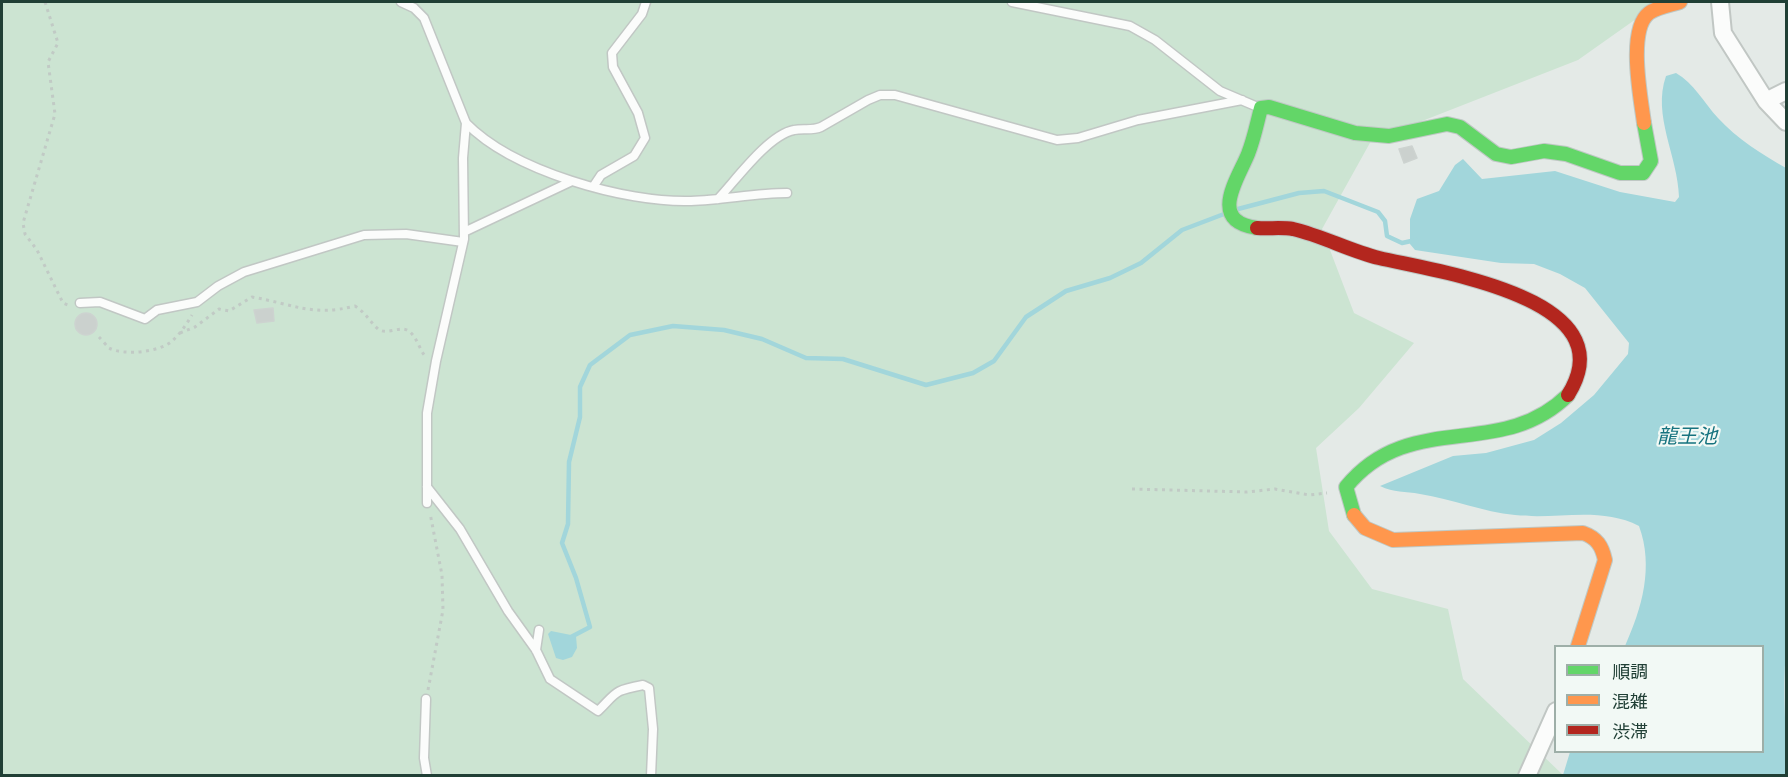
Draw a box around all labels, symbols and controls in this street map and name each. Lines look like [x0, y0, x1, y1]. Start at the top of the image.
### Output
water label: 龍王池 [1657, 425, 1717, 449]
legend [1554, 645, 1764, 753]
text: 順調 [1612, 660, 1648, 682]
text: 混雑 [1612, 690, 1648, 712]
text: 渋滞 [1612, 720, 1648, 742]

